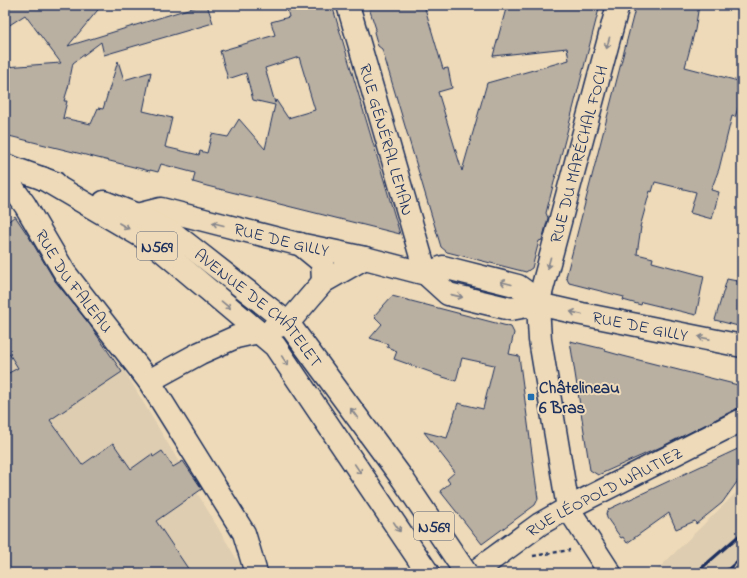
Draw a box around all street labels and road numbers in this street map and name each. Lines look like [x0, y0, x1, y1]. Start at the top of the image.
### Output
street label: RUE GÉNÉRAL LEMAN [352, 61, 419, 219]
street label: RUE DU MARÉCHAL FOCH [544, 63, 615, 246]
street label: RUE DE GILLY [231, 217, 331, 264]
street label: RUE DU FALEAU [28, 225, 118, 339]
road number: N569 [137, 232, 177, 260]
street label: AVENUE DE CHÂTELET [188, 243, 328, 374]
street label: RUE DE GILLY [590, 305, 690, 349]
street label: RUE LÉOPOLD WAUTIEZ [522, 441, 687, 544]
road number: N569 [414, 512, 454, 540]

